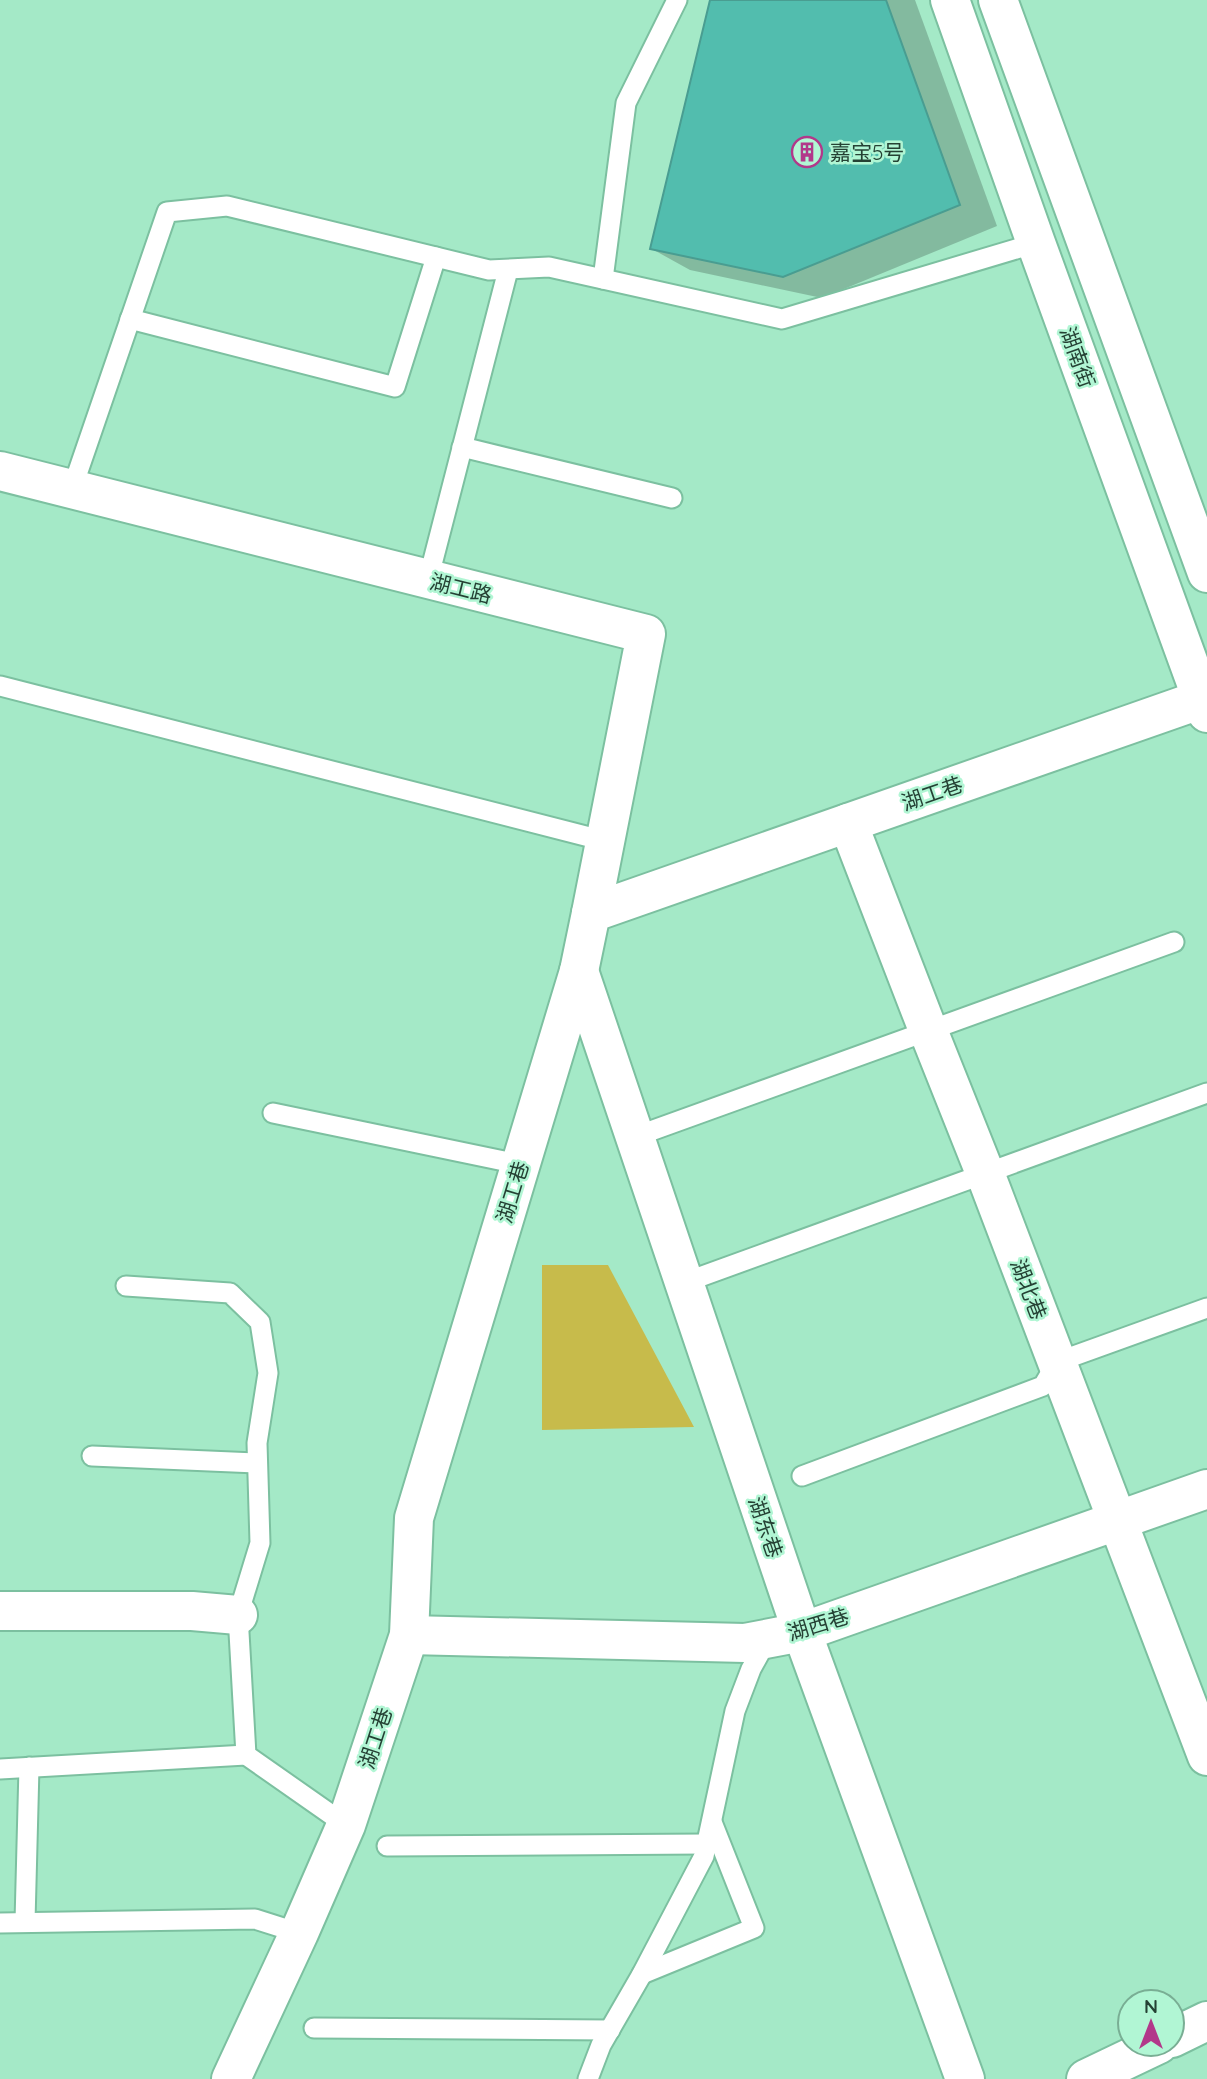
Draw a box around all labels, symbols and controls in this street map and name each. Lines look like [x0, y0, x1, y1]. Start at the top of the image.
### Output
building icon: 嘉宝5号 [790, 135, 824, 169]
place label: 嘉宝5号 [830, 139, 904, 165]
street label: 湖南街 [1055, 323, 1101, 391]
street label: 湖工路 [427, 568, 495, 608]
street label: 湖工巷 [898, 770, 966, 816]
street label: 湖工巷 [490, 1158, 534, 1226]
street label: 湖北巷 [1006, 1255, 1052, 1323]
street label: 湖东巷 [743, 1493, 789, 1561]
street label: 湖西巷 [784, 1602, 852, 1646]
street label: 湖工巷 [353, 1704, 397, 1772]
north arrow [1116, 1988, 1186, 2058]
text: N [1144, 1994, 1158, 2018]

